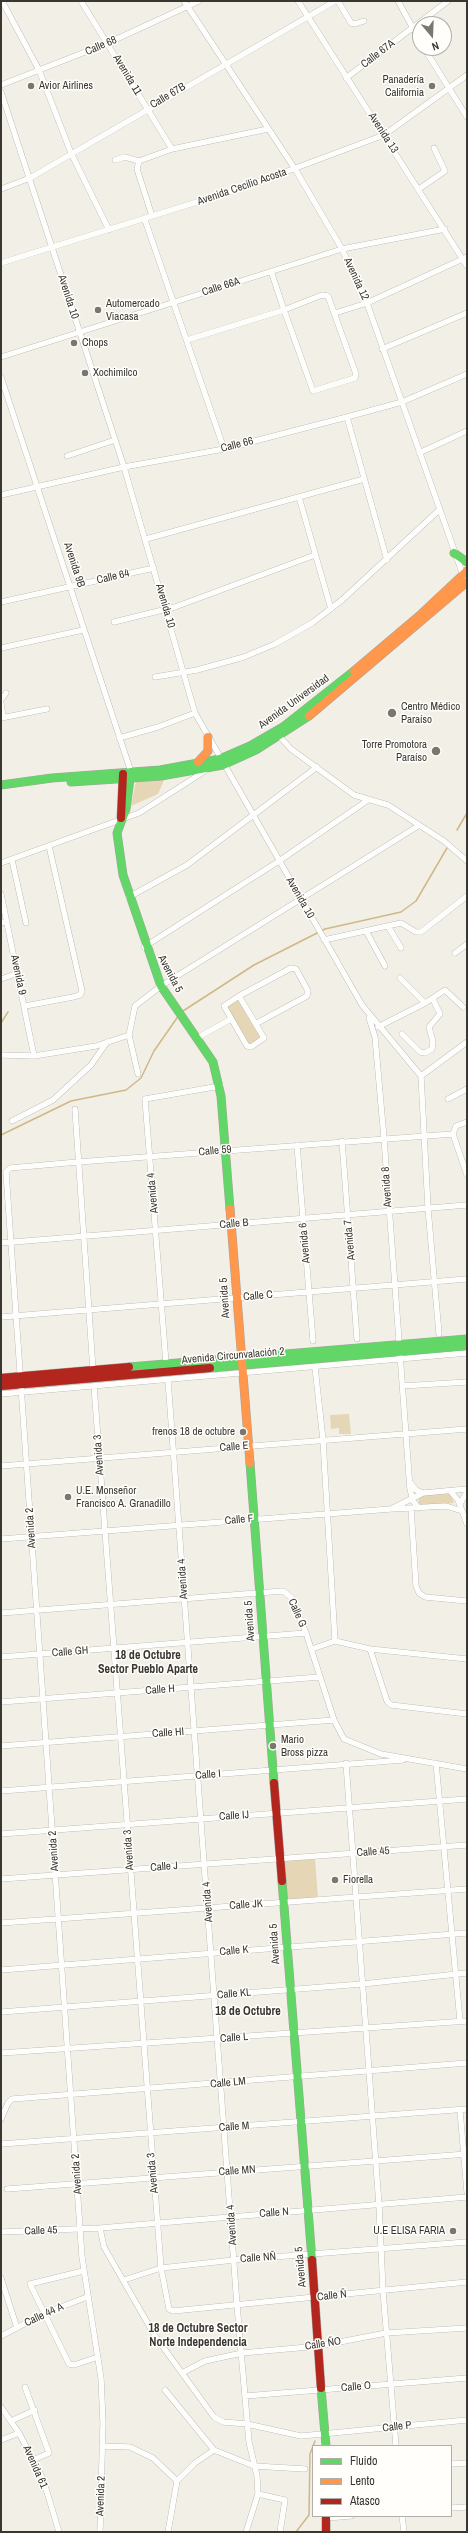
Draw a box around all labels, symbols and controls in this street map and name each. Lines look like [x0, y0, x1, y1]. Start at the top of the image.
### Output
north arrow [412, 16, 452, 56]
street label: Calle 68 [83, 33, 119, 59]
street label: Calle 67A [358, 37, 398, 71]
text: N [430, 39, 441, 54]
street label: Avenida 11 [110, 52, 144, 98]
place label: Panadería California [382, 73, 424, 99]
place label: Avior Airlines [39, 79, 93, 93]
street label: Calle 67B [148, 80, 188, 112]
marker: Avior Airlines [26, 81, 36, 91]
marker: Panadería California [427, 81, 437, 91]
street label: Avenida 13 [365, 110, 401, 156]
street label: Avenida Cecilio Acosta [196, 166, 288, 208]
street label: Avenida 12 [340, 256, 372, 302]
street label: Avenida 10 [55, 273, 81, 321]
street label: Calle 66A [200, 275, 242, 299]
place label: Automercado Viacasa [106, 297, 160, 323]
marker: Automercado Viacasa [93, 305, 103, 315]
place label: Chops [82, 336, 108, 350]
marker: Chops [69, 338, 79, 348]
place label: Xochimilco [93, 366, 137, 380]
marker: Xochimilco [80, 368, 90, 378]
street label: Calle 66 [219, 435, 255, 455]
street label: Avenida 9B [61, 541, 87, 589]
street label: Calle 64 [95, 567, 131, 587]
street label: Avenida 10 [152, 582, 178, 630]
street label: Avenida Universidad [256, 672, 332, 732]
place label: Centro Médico Paraíso [401, 700, 460, 726]
marker: Centro Médico Paraíso [386, 707, 398, 719]
place label: Torre Promotora Paraíso [362, 738, 427, 764]
marker: Torre Promotora Paraíso [430, 745, 442, 757]
street label: Avenida 10 [283, 875, 317, 921]
street label: Avenida 5 [155, 953, 185, 995]
street label: Avenida 9 [7, 954, 29, 996]
street label: Calle 59 [198, 1143, 232, 1159]
street label: Avenida 8 [379, 1166, 395, 1208]
street label: Avenida 4 [145, 1172, 161, 1214]
street label: Calle B [219, 1216, 249, 1232]
street label: Avenida 7 [342, 1219, 358, 1261]
street label: Avenida 6 [297, 1222, 313, 1264]
street label: Avenida 5 [217, 1277, 233, 1319]
street label: Calle C [243, 1288, 273, 1304]
street label: Avenida Circunvalación 2 [181, 1345, 285, 1367]
place label: frenos 18 de octubre [152, 1425, 235, 1439]
marker: frenos 18 de octubre [238, 1427, 248, 1437]
street label: Avenida 3 [91, 1434, 107, 1476]
street label: Calle E [219, 1439, 249, 1455]
place label: U.E. Monseñor Francisco A. Granadillo [76, 1484, 171, 1510]
marker: U.E. Monseñor Francisco A. Granadillo [63, 1492, 73, 1502]
street label: Avenida 2 [23, 1507, 39, 1549]
street label: Calle F [224, 1512, 254, 1528]
street label: Avenida 4 [175, 1558, 191, 1600]
street label: Calle G [285, 1597, 309, 1629]
street label: Avenida 5 [242, 1600, 258, 1642]
street label: Calle GH [51, 1644, 89, 1660]
district label: 18 de Octubre Sector Pueblo Aparte [98, 1649, 198, 1677]
street label: Calle H [145, 1682, 175, 1698]
street label: Calle HI [152, 1725, 184, 1741]
place label: Mario Bross pizza [281, 1733, 328, 1759]
marker: Mario Bross pizza [268, 1741, 278, 1751]
street label: Calle I [195, 1767, 221, 1783]
street label: Calle IJ [219, 1808, 249, 1824]
street label: Avenida 3 [121, 1829, 137, 1871]
street label: Avenida 2 [46, 1830, 62, 1872]
street label: Calle 45 [356, 1844, 390, 1860]
street label: Calle J [150, 1859, 178, 1875]
place label: Fiorella [343, 1873, 373, 1887]
marker: Fiorella [330, 1875, 340, 1885]
street label: Avenida 4 [200, 1881, 216, 1923]
street label: Calle JK [229, 1897, 263, 1913]
street label: Avenida 5 [267, 1923, 283, 1965]
street label: Calle K [219, 1943, 249, 1959]
street label: Calle KL [216, 1986, 252, 2002]
district label: 18 de Octubre [215, 2005, 281, 2019]
street label: Calle L [220, 2030, 248, 2046]
street label: Calle LM [210, 2075, 246, 2091]
street label: Calle M [218, 2119, 250, 2135]
street label: Avenida 3 [145, 2152, 161, 2194]
street label: Avenida 2 [69, 2153, 85, 2195]
street label: Calle MN [218, 2163, 256, 2179]
street label: Avenida 4 [224, 2204, 240, 2246]
street label: Calle N [259, 2205, 289, 2221]
street label: Calle 45 [24, 2224, 58, 2238]
place label: U.E ELISA FARIA [373, 2224, 445, 2238]
marker: U.E ELISA FARIA [448, 2226, 458, 2236]
street label: Avenida 5 [293, 2246, 309, 2288]
street label: Calle NÑ [240, 2250, 276, 2266]
street label: Calle Ñ [317, 2288, 347, 2304]
street label: Calle 44 A [22, 2300, 66, 2330]
district label: 18 de Octubre Sector Norte Independencia [149, 2322, 247, 2350]
street label: Calle ÑO [304, 2335, 342, 2353]
street label: Calle O [340, 2379, 372, 2395]
street label: Calle P [382, 2419, 412, 2435]
street label: Avenida 61 [20, 2444, 50, 2490]
legend [312, 2445, 452, 2517]
text: Fluido [350, 2453, 377, 2469]
text: Lento [350, 2473, 375, 2489]
street label: Avenida 2 [94, 2476, 108, 2516]
text: Atasco [350, 2493, 380, 2509]

